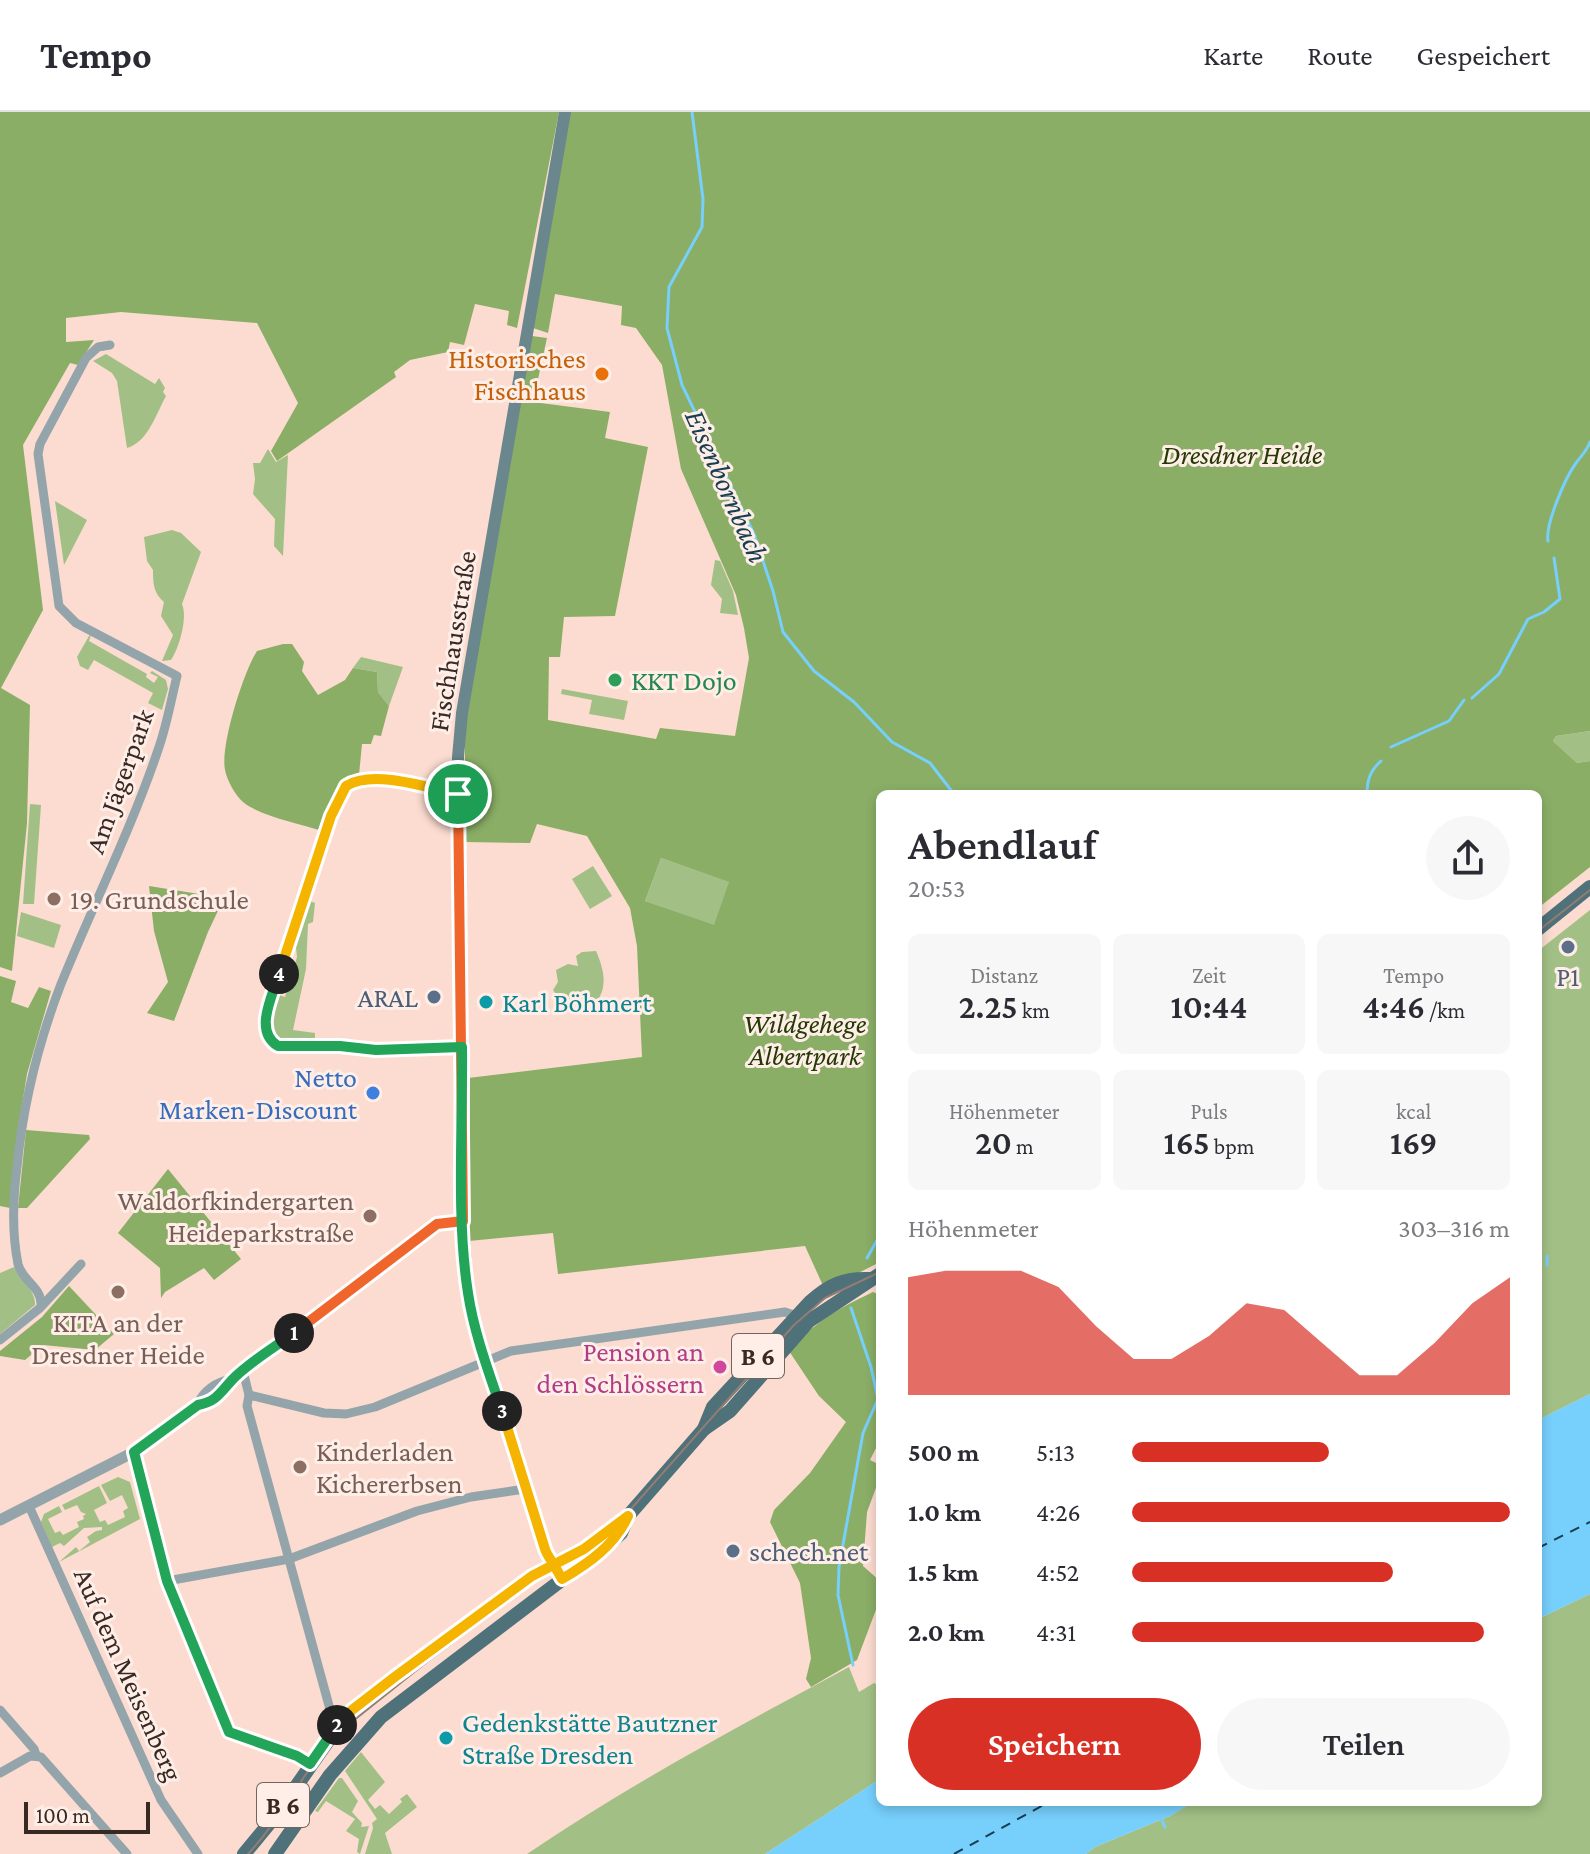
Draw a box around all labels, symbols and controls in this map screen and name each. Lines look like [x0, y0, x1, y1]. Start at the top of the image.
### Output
text: Tempo [40, 34, 152, 76]
text: Karte [1203, 40, 1263, 71]
text: Route [1307, 40, 1373, 71]
text: Gespeichert [1417, 40, 1550, 71]
place label: Historisches Fischhaus [448, 343, 586, 406]
marker: Historisches Fischhaus [593, 365, 611, 383]
water label: Eisenbornbach [679, 404, 776, 567]
park label: Dresdner Heide [1162, 439, 1323, 470]
street label: Fischhausstraße [423, 548, 482, 734]
place label: KKT Dojo [631, 665, 737, 696]
marker: KKT Dojo [606, 671, 624, 689]
street label: Am Jägerpark [79, 704, 160, 858]
pin [424, 760, 492, 828]
icon: arrive [436, 772, 480, 816]
button: share [1426, 816, 1510, 900]
text: Abendlauf [908, 820, 1097, 868]
text: 20:53 [908, 874, 965, 903]
place label: 19. Grundschule [70, 884, 249, 915]
marker: 19. Grundschule [45, 890, 63, 908]
marker: P1 [1559, 938, 1577, 956]
pin: 4 [259, 954, 299, 994]
text: 4 [273, 961, 285, 986]
place label: P1 [1556, 961, 1580, 992]
text: Distanz [971, 963, 1038, 988]
text: Zeit [1192, 963, 1226, 988]
text: Tempo [1383, 963, 1444, 988]
place label: ARAL [357, 982, 418, 1013]
place label: Karl Böhmert [502, 987, 652, 1018]
marker: ARAL [425, 988, 443, 1006]
text: 2.25 [959, 988, 1018, 1025]
text: 10:44 [1170, 988, 1247, 1025]
text: 4:46 [1362, 988, 1425, 1025]
marker: Karl Böhmert [477, 993, 495, 1011]
text: km [1018, 998, 1050, 1023]
text: /km [1425, 998, 1465, 1023]
park label: Wildgehege Albertpark [744, 1008, 867, 1071]
place label: Netto Marken-Discount [159, 1062, 358, 1125]
marker: Netto Marken-Discount [364, 1084, 382, 1102]
text: Höhenmeter [949, 1099, 1060, 1124]
text: Puls [1190, 1099, 1228, 1124]
text: kcal [1396, 1099, 1431, 1124]
text: 20 [975, 1124, 1012, 1161]
text: 165 [1164, 1124, 1210, 1161]
text: 169 [1390, 1124, 1437, 1161]
text: m [1012, 1134, 1034, 1159]
text: bpm [1210, 1134, 1254, 1159]
place label: Waldorfkindergarten Heideparkstraße [118, 1185, 354, 1248]
marker: Waldorfkindergarten Heideparkstraße [361, 1207, 379, 1225]
text: Höhenmeter [908, 1214, 1039, 1243]
text: 303–316 m [1398, 1214, 1510, 1243]
marker: KITA an der Dresdner Heide [109, 1283, 127, 1301]
place label: KITA an der Dresdner Heide [31, 1307, 205, 1370]
pin: 1 [274, 1313, 314, 1353]
text: 1 [290, 1320, 298, 1345]
road number: B 6 [732, 1334, 784, 1378]
place label: Pension an den Schlössern [537, 1336, 704, 1399]
marker: Pension an den Schlössern [711, 1358, 729, 1376]
pin: 3 [482, 1391, 522, 1431]
text: 3 [497, 1398, 507, 1423]
place label: Kinderladen Kichererbsen [316, 1436, 462, 1499]
text: 500 m [908, 1438, 979, 1467]
text: 5:13 [1036, 1438, 1075, 1467]
marker: Kinderladen Kichererbsen [291, 1458, 309, 1476]
text: 1.0 km [908, 1498, 981, 1527]
text: 4:26 [1036, 1498, 1081, 1527]
place label: schech.net [749, 1536, 869, 1567]
marker: schech.net [724, 1542, 742, 1560]
text: 1.5 km [908, 1558, 979, 1587]
text: 4:52 [1036, 1558, 1079, 1587]
street label: Auf dem Meisenberg [68, 1563, 190, 1786]
text: 2.0 km [908, 1618, 985, 1647]
text: 4:31 [1036, 1618, 1076, 1647]
button: Speichern [908, 1698, 1201, 1790]
button: Teilen [1217, 1698, 1510, 1790]
pin: 2 [317, 1705, 357, 1745]
place label: Gedenkstätte Bautzner Straße Dresden [462, 1707, 718, 1770]
text: 2 [331, 1712, 343, 1737]
marker: Gedenkstätte Bautzner Straße Dresden [437, 1729, 455, 1747]
road number: B 6 [257, 1783, 309, 1827]
scale bar [24, 1798, 150, 1834]
text: 100 m [36, 1803, 90, 1828]

